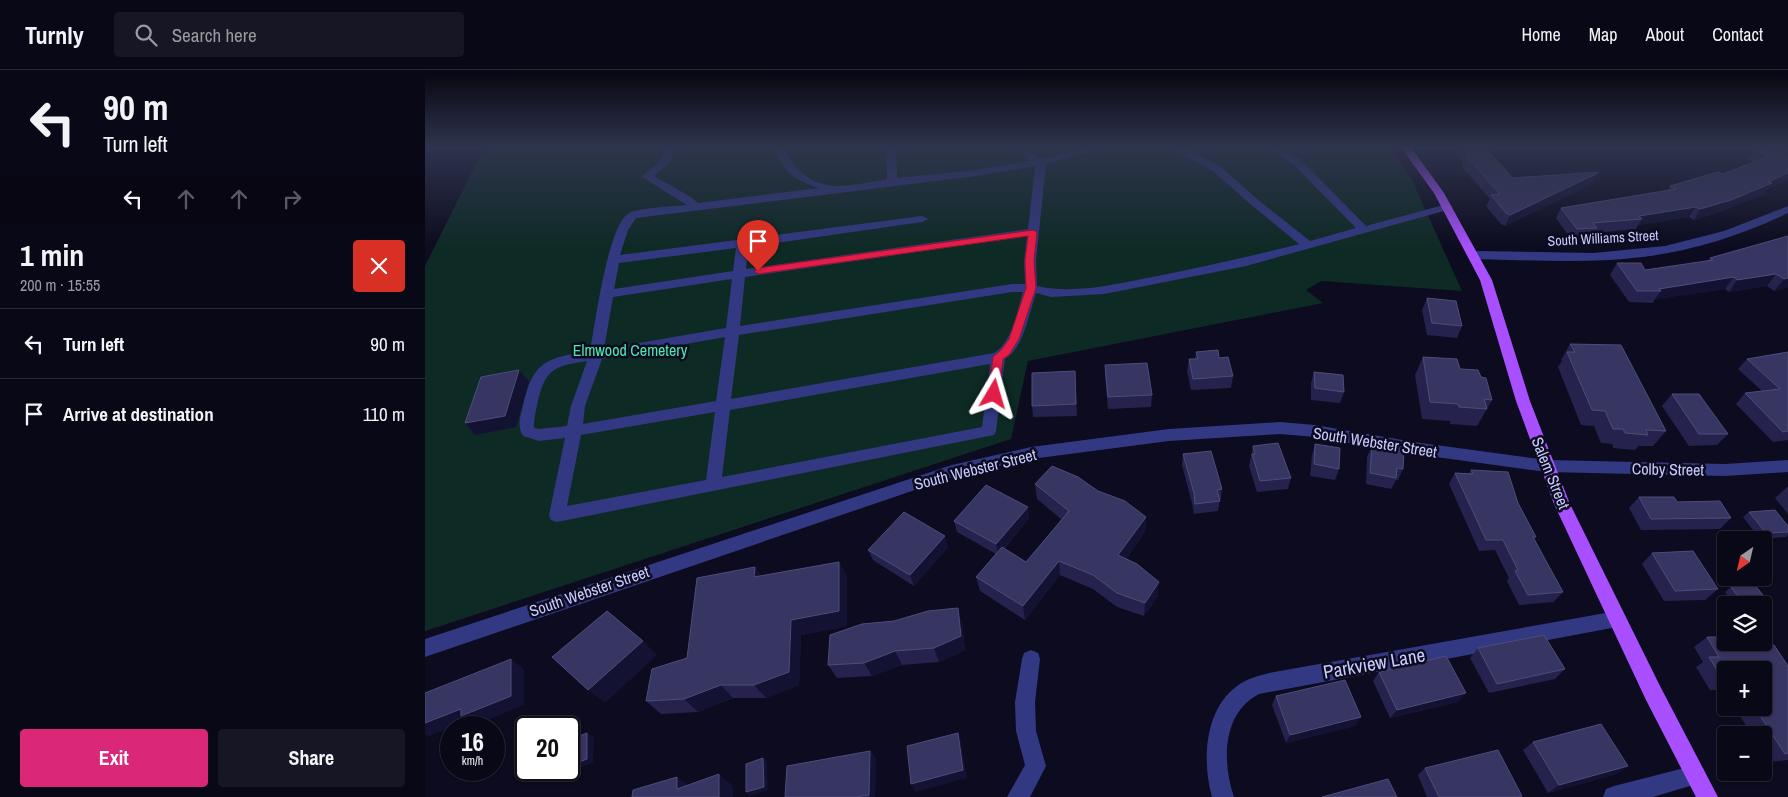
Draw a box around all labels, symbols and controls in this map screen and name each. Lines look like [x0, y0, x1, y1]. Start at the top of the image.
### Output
search box [114, 12, 464, 57]
text: Turnly [25, 19, 84, 51]
icon: search [132, 21, 160, 49]
text: Search here [172, 22, 257, 48]
text: Home [1521, 22, 1561, 47]
text: Map [1589, 22, 1618, 47]
text: About [1646, 22, 1684, 47]
text: Contact [1712, 22, 1763, 47]
text: 90 m [103, 84, 168, 131]
icon: left [20, 90, 85, 155]
text: Turn left [103, 129, 168, 159]
icon: left [119, 185, 147, 213]
icon: ahead [172, 185, 200, 213]
icon: ahead [225, 185, 253, 213]
icon: right [278, 185, 306, 213]
pin [737, 220, 779, 271]
street label: South Williams Street [1547, 226, 1659, 250]
icon: arrive [744, 227, 772, 255]
text: 1 min [20, 235, 84, 275]
button: close [353, 240, 405, 292]
text: 200 m · 15:55 [20, 274, 100, 296]
icon: left [20, 330, 48, 358]
text: Turn left [63, 331, 124, 357]
text: 90 m [370, 331, 405, 357]
park label: Elmwood Cemetery [573, 339, 688, 361]
position arrow [967, 367, 1019, 419]
icon: arrive [20, 400, 48, 428]
text: Arrive at destination [63, 401, 214, 427]
text: 110 m [363, 401, 405, 427]
street label: South Webster Street [1311, 421, 1439, 463]
street label: Salem Street [1527, 434, 1576, 513]
street label: South Webster Street [912, 443, 1039, 495]
street label: Colby Street [1632, 457, 1705, 481]
north arrow [1717, 531, 1773, 586]
map controls [1717, 531, 1772, 781]
street label: South Webster Street [526, 560, 652, 622]
button: layers [1717, 596, 1772, 651]
street label: Parkview Lane [1321, 641, 1427, 685]
button: + [1717, 661, 1772, 716]
speed limit sign: 20 [515, 716, 580, 781]
text: 16 [461, 725, 484, 759]
button: − [1717, 726, 1772, 781]
button: Exit [20, 729, 208, 787]
button: Share [218, 729, 405, 787]
text: km/h [462, 753, 483, 769]

